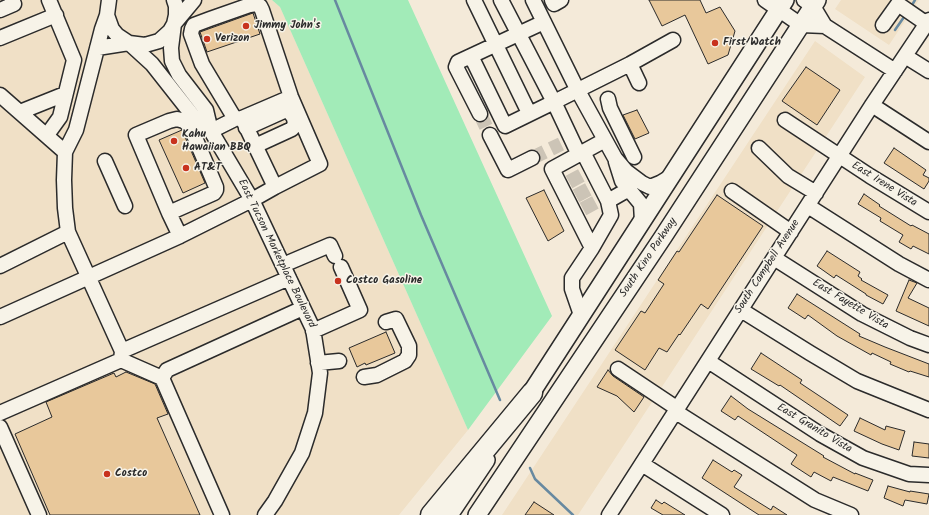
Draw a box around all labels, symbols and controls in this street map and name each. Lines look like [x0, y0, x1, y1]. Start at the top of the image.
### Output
place label: Jimmy John's [254, 19, 320, 33]
marker: Jimmy John's [241, 21, 251, 31]
place label: Verizon [215, 32, 249, 46]
marker: Verizon [202, 34, 212, 44]
place label: First Watch [723, 36, 781, 50]
marker: First Watch [710, 38, 720, 48]
place label: Kahu Hawaiian BBQ [182, 128, 251, 154]
marker: Kahu Hawaiian BBQ [169, 136, 179, 146]
street label: East Irene Vista [849, 160, 919, 210]
place label: AT&T [194, 161, 222, 175]
marker: AT&T [181, 163, 191, 173]
street label: East Tucson Marketplace Boulevard [234, 177, 318, 331]
street label: South Kino Parkway [618, 216, 680, 300]
street label: South Campbell Avenue [733, 218, 803, 316]
place label: Costco Gasoline [346, 274, 422, 288]
marker: Costco Gasoline [333, 276, 343, 286]
street label: East Fayette Vista [810, 277, 890, 333]
street label: East Granito Vista [774, 401, 854, 457]
place label: Costco [115, 467, 147, 481]
marker: Costco [102, 469, 112, 479]

